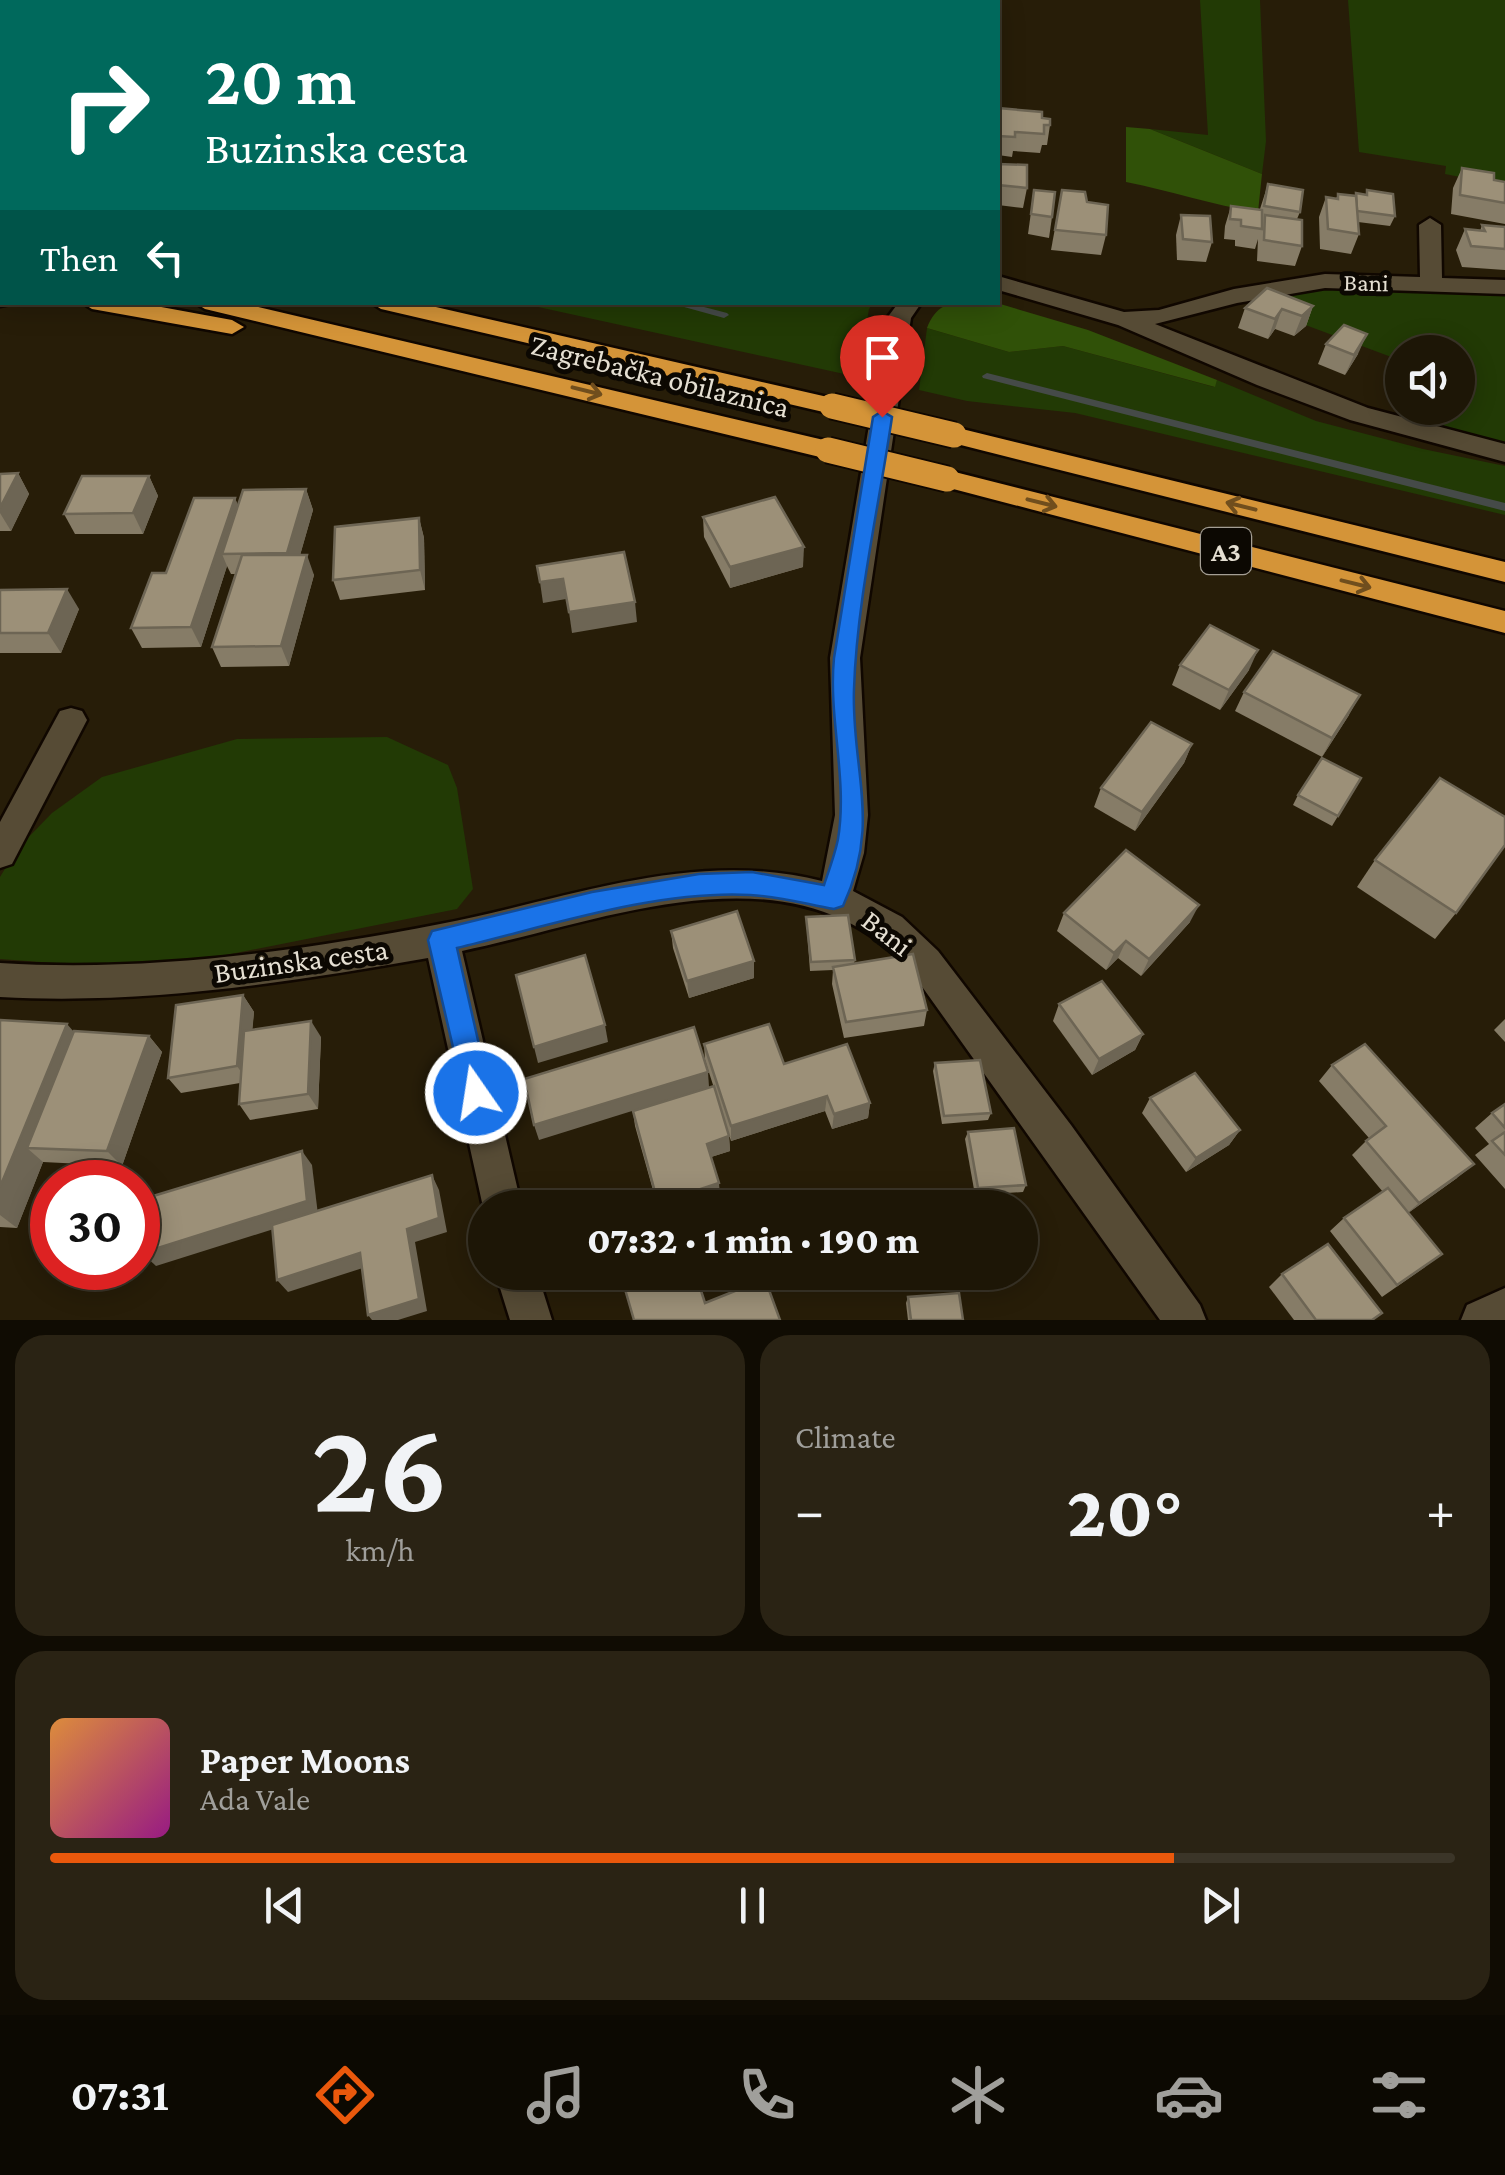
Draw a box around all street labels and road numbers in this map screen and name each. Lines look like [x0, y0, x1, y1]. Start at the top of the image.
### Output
street label: Bani [1343, 269, 1389, 296]
street label: Zagrebačka obilaznica [527, 327, 793, 425]
road number: A3 [1201, 528, 1251, 574]
street label: Bani [856, 903, 919, 962]
street label: Buzinska cesta [212, 932, 390, 989]

